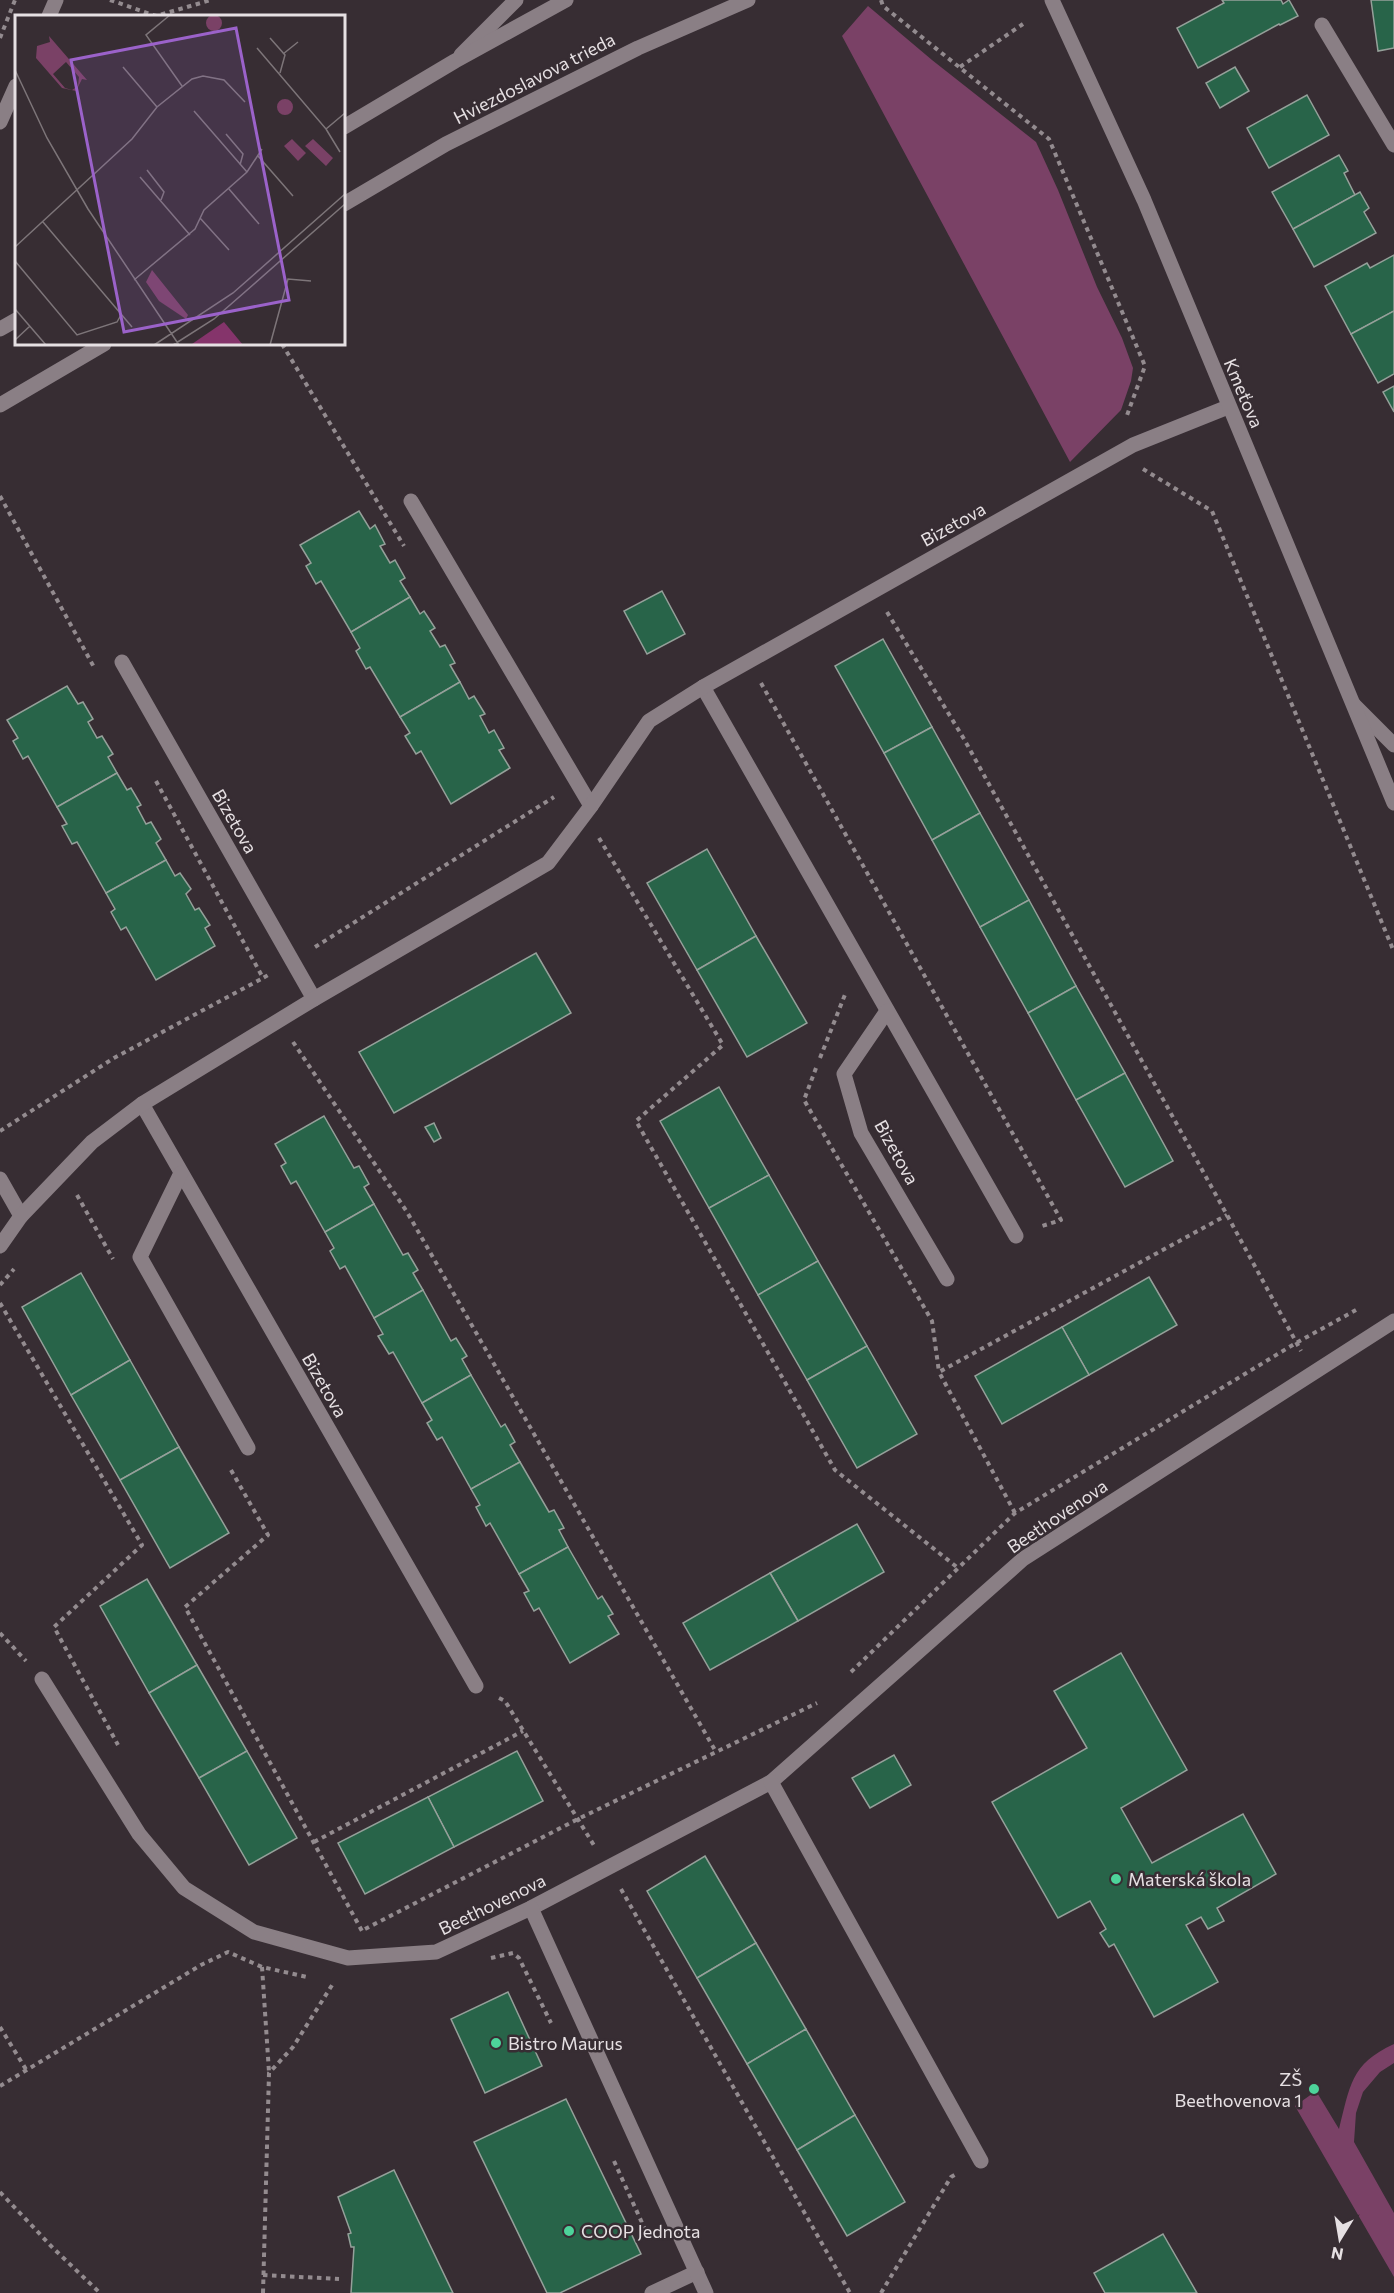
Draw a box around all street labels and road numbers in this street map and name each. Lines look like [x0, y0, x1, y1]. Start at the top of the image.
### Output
street label: Hviezdoslavova trieda [449, 28, 619, 128]
street label: Kmeťova [1220, 355, 1268, 431]
street label: Bizetova [917, 497, 989, 551]
street label: Bizetova [208, 785, 262, 857]
street label: Bizetova [870, 1116, 924, 1188]
street label: Bizetova [298, 1349, 352, 1421]
street label: Beethovenova [1003, 1474, 1111, 1558]
street label: Beethovenova [435, 1869, 549, 1939]

